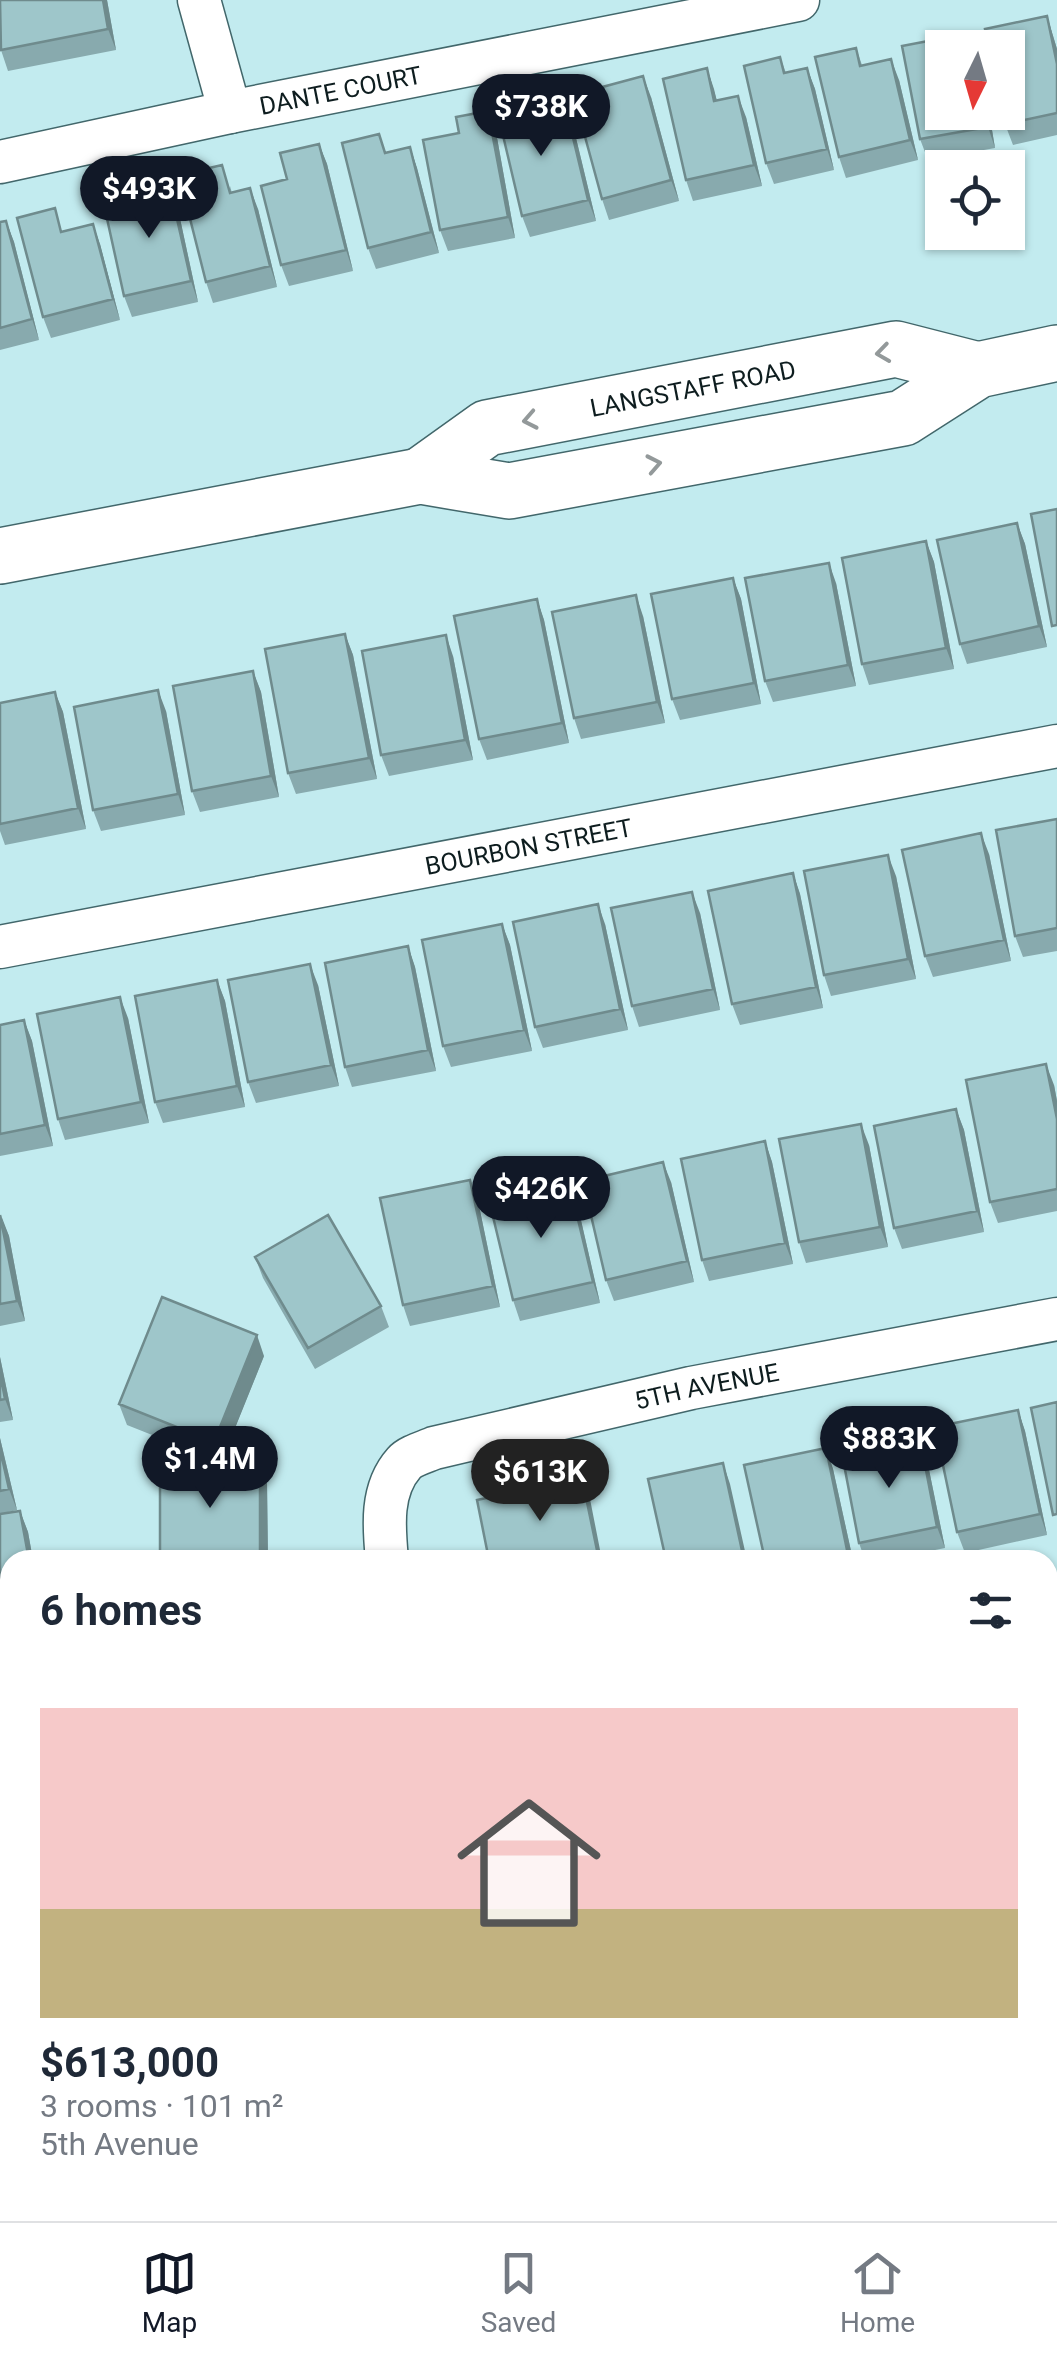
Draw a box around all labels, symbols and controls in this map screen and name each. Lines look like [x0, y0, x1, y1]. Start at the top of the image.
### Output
north arrow [925, 30, 1025, 130]
map controls [925, 30, 1025, 250]
street label: DANTE COURT [257, 60, 424, 120]
pin: $738K [471, 74, 611, 159]
text: $738K [494, 87, 588, 125]
button: locate [925, 150, 1025, 250]
pin: $493K [79, 156, 219, 241]
text: $493K [102, 169, 196, 207]
one-way arrow [875, 341, 891, 362]
street label: LANGSTAFF ROAD [587, 354, 798, 422]
one-way arrow [521, 409, 538, 430]
one-way arrow [645, 455, 662, 476]
street label: BOURBON STREET [423, 813, 634, 880]
pin: $426K [471, 1156, 611, 1241]
text: $426K [494, 1169, 588, 1207]
street label: 5TH AVENUE [632, 1357, 781, 1415]
pin: $883K [819, 1406, 959, 1491]
text: $883K [842, 1419, 936, 1457]
pin: $1.4M [140, 1426, 280, 1511]
text: $1.4M [164, 1439, 256, 1477]
pin: $613K [470, 1439, 610, 1524]
text: $613K [493, 1452, 587, 1490]
icon: filters [963, 1583, 1018, 1638]
text: 6 homes [40, 1586, 202, 1635]
icon: home [439, 1773, 619, 1953]
text: $613,000 [40, 2038, 219, 2087]
text: 3 rooms · 101 m² [40, 2087, 283, 2125]
text: 5th Avenue [40, 2125, 199, 2163]
tab: Map [142, 2246, 197, 2339]
tab: Saved [481, 2246, 556, 2339]
tab: Home [840, 2246, 915, 2339]

